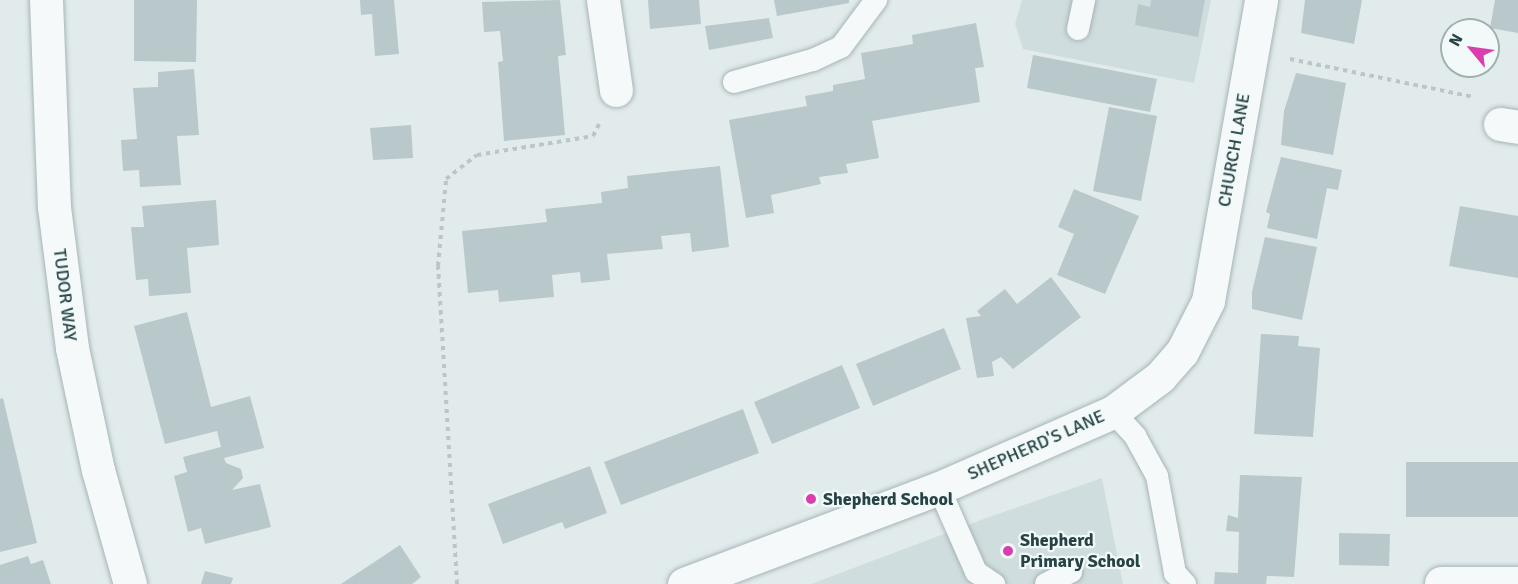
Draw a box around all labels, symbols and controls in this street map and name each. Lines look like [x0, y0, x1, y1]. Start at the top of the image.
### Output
north arrow [1440, 18, 1500, 78]
text: N [1445, 31, 1467, 50]
street label: CHURCH LANE [1213, 91, 1255, 209]
street label: TUDOR WAY [49, 247, 81, 343]
street label: SHEPHERD'S LANE [964, 405, 1108, 485]
place label: Shepherd School [823, 488, 953, 510]
marker: Shepherd School [804, 492, 818, 506]
place label: Shepherd Primary School [1020, 530, 1140, 572]
marker: Shepherd Primary School [1001, 544, 1015, 558]

